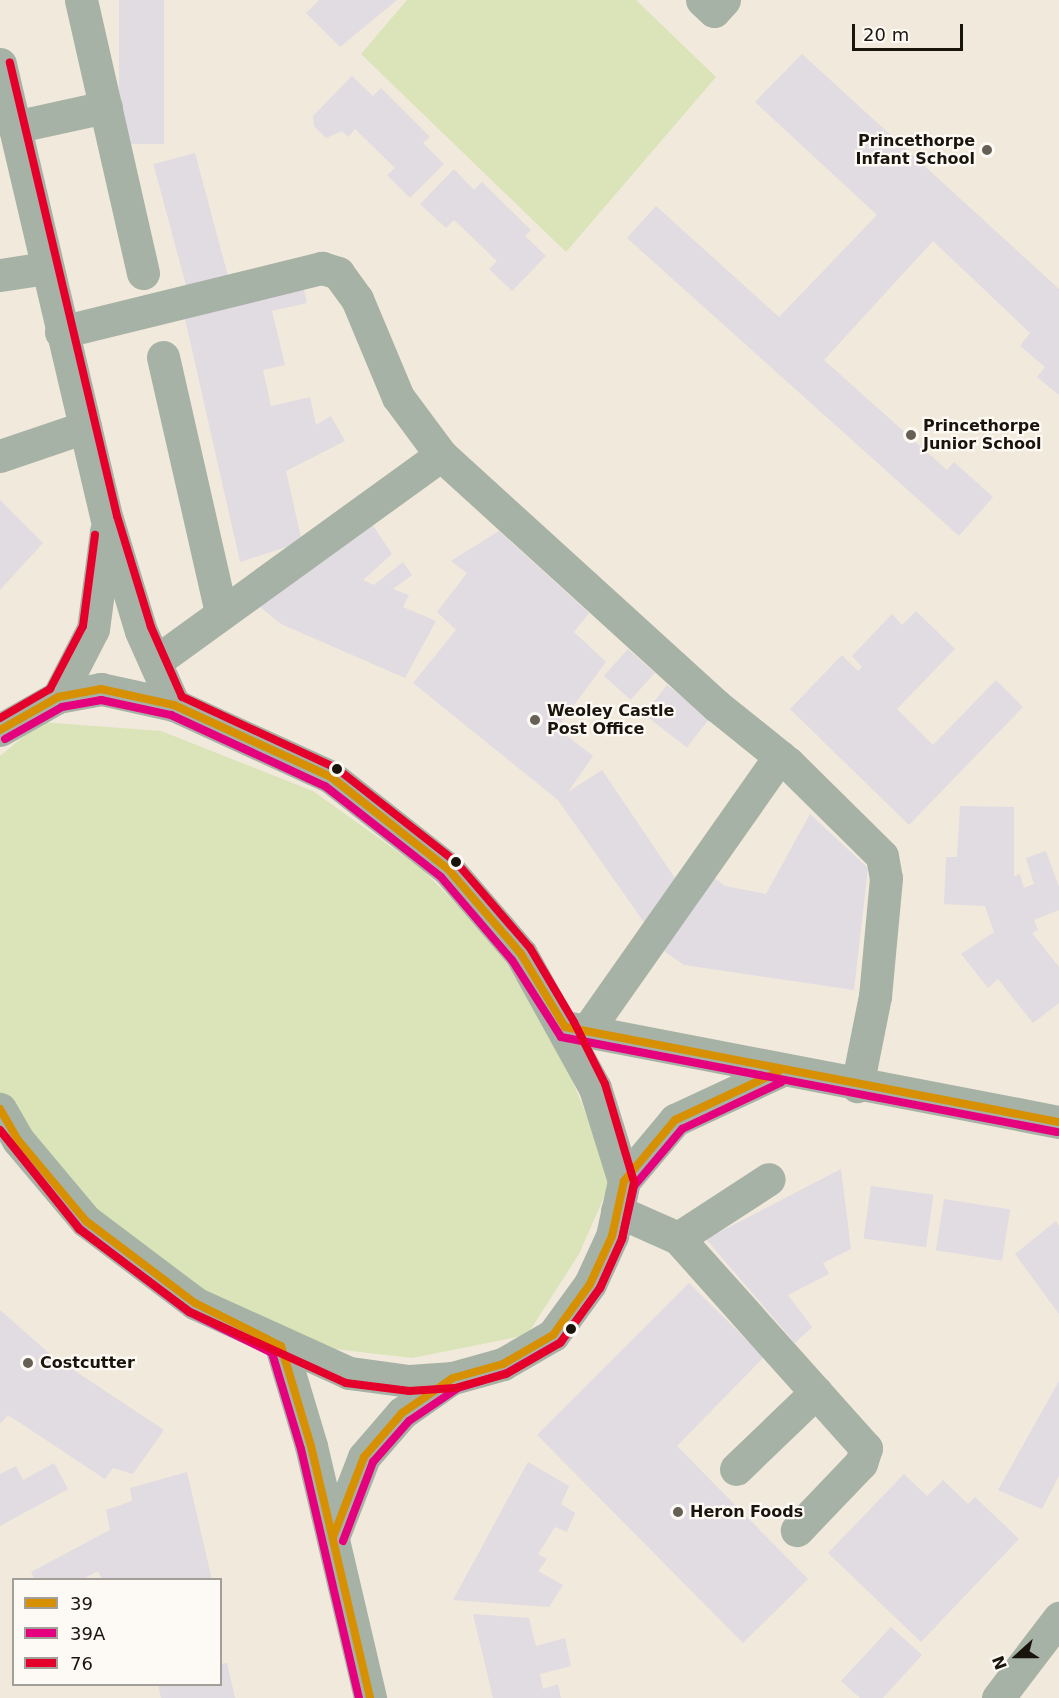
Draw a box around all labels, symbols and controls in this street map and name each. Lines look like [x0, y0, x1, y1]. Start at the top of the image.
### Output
scale bar [855, 12, 966, 50]
text: 20 m [863, 24, 909, 45]
place label: Princethorpe Infant School [855, 131, 975, 169]
marker: Princethorpe Infant School [980, 143, 994, 157]
place label: Princethorpe Junior School [923, 416, 1042, 454]
marker: Princethorpe Junior School [904, 428, 918, 442]
place label: Weoley Castle Post Office [547, 701, 674, 739]
marker: Weoley Castle Post Office [528, 713, 542, 727]
unlabelled marker [331, 763, 343, 775]
unlabelled marker [450, 856, 462, 868]
unlabelled marker [565, 1323, 577, 1335]
place label: Costcutter [40, 1353, 135, 1373]
marker: Costcutter [21, 1356, 35, 1370]
place label: Heron Foods [690, 1502, 803, 1522]
marker: Heron Foods [671, 1505, 685, 1519]
legend [12, 1578, 222, 1686]
text: 39 [70, 1593, 93, 1614]
text: 39A [70, 1623, 105, 1644]
north arrow [987, 1626, 1047, 1686]
text: 76 [70, 1653, 93, 1674]
text: N [988, 1653, 1011, 1672]

